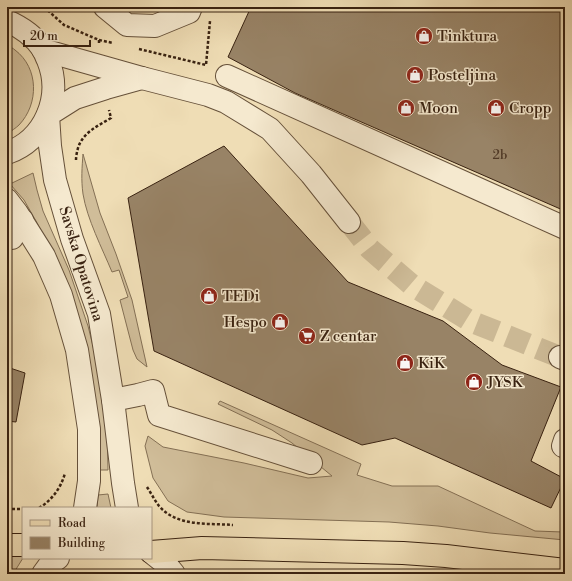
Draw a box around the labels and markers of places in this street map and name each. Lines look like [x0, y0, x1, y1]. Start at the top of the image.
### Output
shop icon: Tinktura [414, 26, 434, 46]
place label: Tinktura [437, 27, 497, 46]
shop icon: Posteljina [405, 65, 425, 85]
place label: Posteljina [428, 66, 496, 85]
shop icon: Moon [396, 98, 416, 118]
shop icon: Cropp [486, 98, 506, 118]
place label: Moon [419, 99, 458, 118]
place label: Cropp [509, 99, 551, 118]
shop icon: TEDi [199, 286, 219, 306]
place label: TEDi [222, 287, 260, 306]
shop icon: Hespo [270, 312, 290, 332]
place label: Hespo [224, 313, 267, 332]
supermarket icon: Z centar [297, 326, 317, 346]
place label: Z centar [320, 327, 377, 346]
shop icon: KiK [395, 353, 415, 373]
place label: KiK [418, 354, 446, 373]
shop icon: JYSK [464, 372, 484, 392]
place label: JYSK [486, 373, 524, 392]

